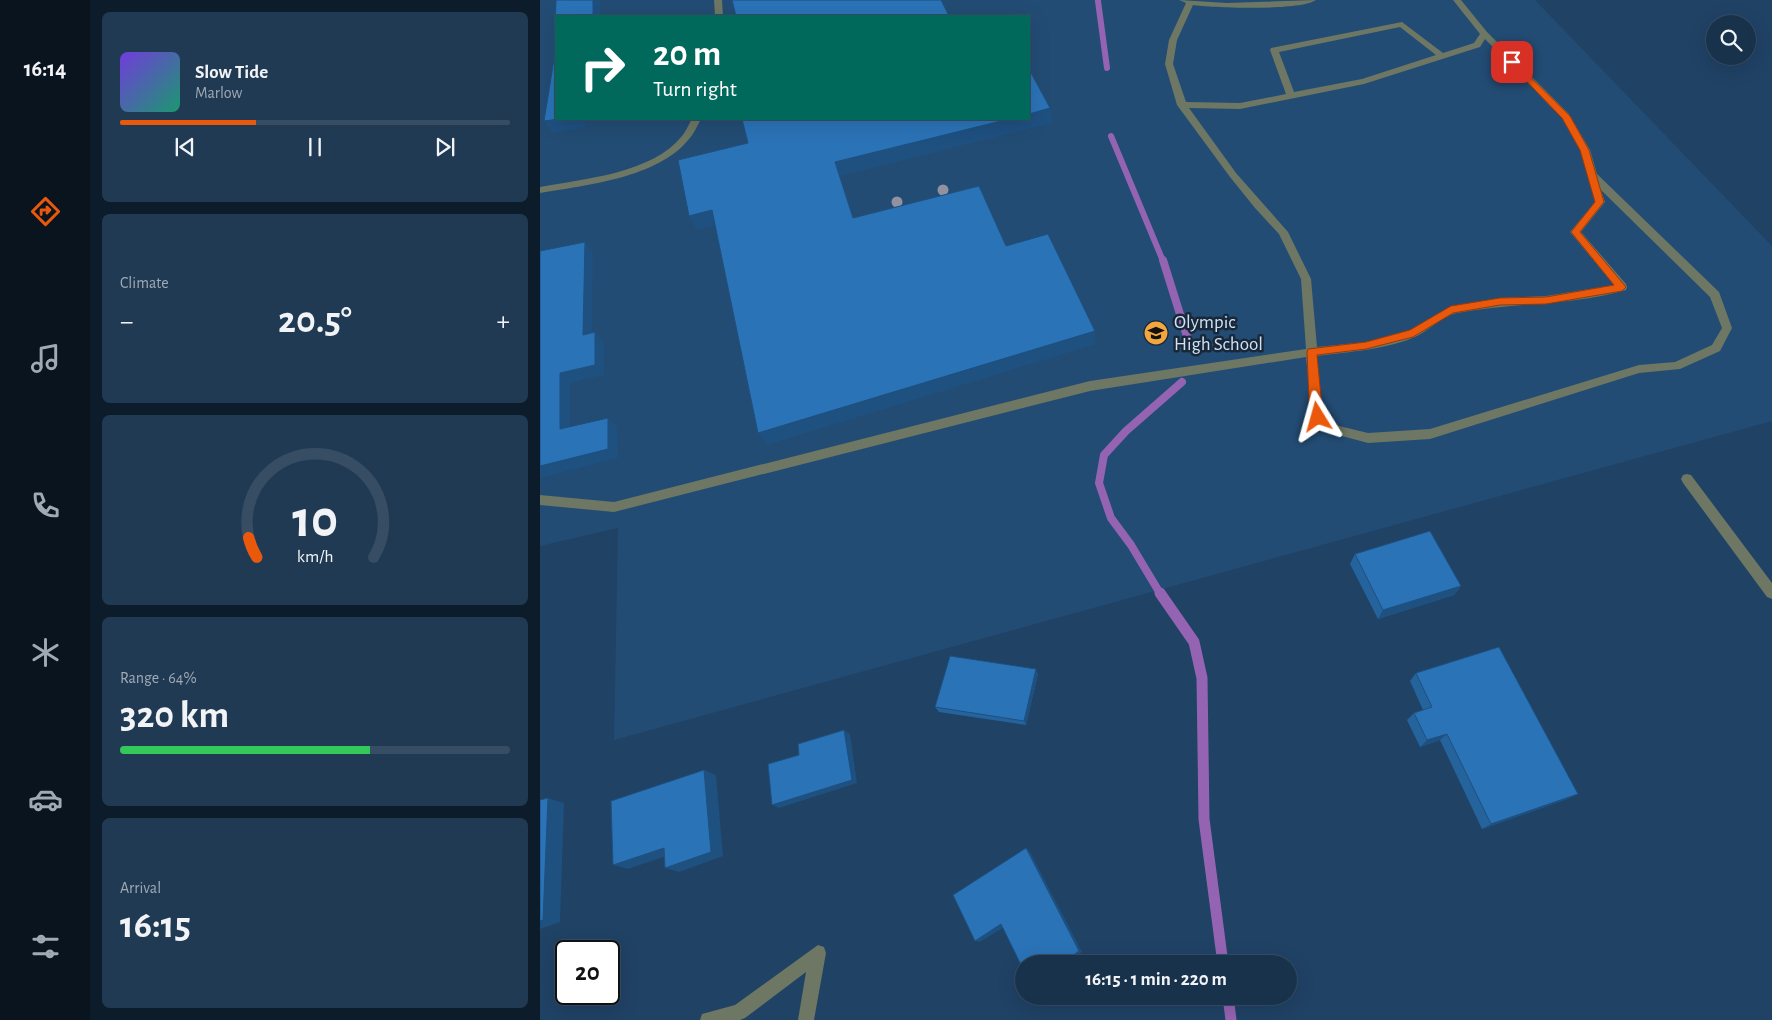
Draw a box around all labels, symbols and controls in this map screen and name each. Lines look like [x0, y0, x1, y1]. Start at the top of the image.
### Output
map controls [1706, 15, 1756, 65]
button: search [1706, 15, 1756, 65]
icon: right [570, 35, 635, 100]
text: 20 m [653, 37, 721, 72]
pin [1491, 41, 1533, 83]
icon: arrive [1498, 48, 1526, 76]
text: 16:14 [24, 58, 66, 80]
text: Slow Tide [195, 63, 268, 82]
text: Turn right [653, 78, 737, 100]
text: Marlow [195, 85, 242, 101]
icon: previous [171, 133, 199, 161]
icon: pause [301, 133, 329, 161]
icon: next [431, 133, 459, 161]
icon: directions [28, 194, 63, 229]
text: Climate [120, 275, 169, 291]
text: 20.5° [278, 302, 352, 340]
text: − [120, 308, 133, 336]
text: + [497, 308, 510, 336]
place label: Olympic High School [1174, 313, 1263, 354]
school or university icon: Olympic High School [1143, 320, 1169, 346]
icon: music [28, 341, 63, 376]
position arrow [1291, 390, 1343, 442]
icon: phone [28, 488, 63, 523]
text: 10 [292, 494, 338, 546]
text: km/h [297, 548, 333, 566]
icon: climate [28, 635, 63, 670]
text: Range · 64% [120, 670, 197, 686]
text: 320 km [120, 697, 229, 735]
icon: car [28, 782, 63, 817]
text: Arrival [120, 880, 161, 896]
text: 16:15 [120, 907, 191, 945]
icon: filters [28, 929, 63, 964]
speed limit sign: 20 [555, 940, 620, 1005]
text: 16:15 · 1 min · 220 m [1085, 970, 1227, 989]

